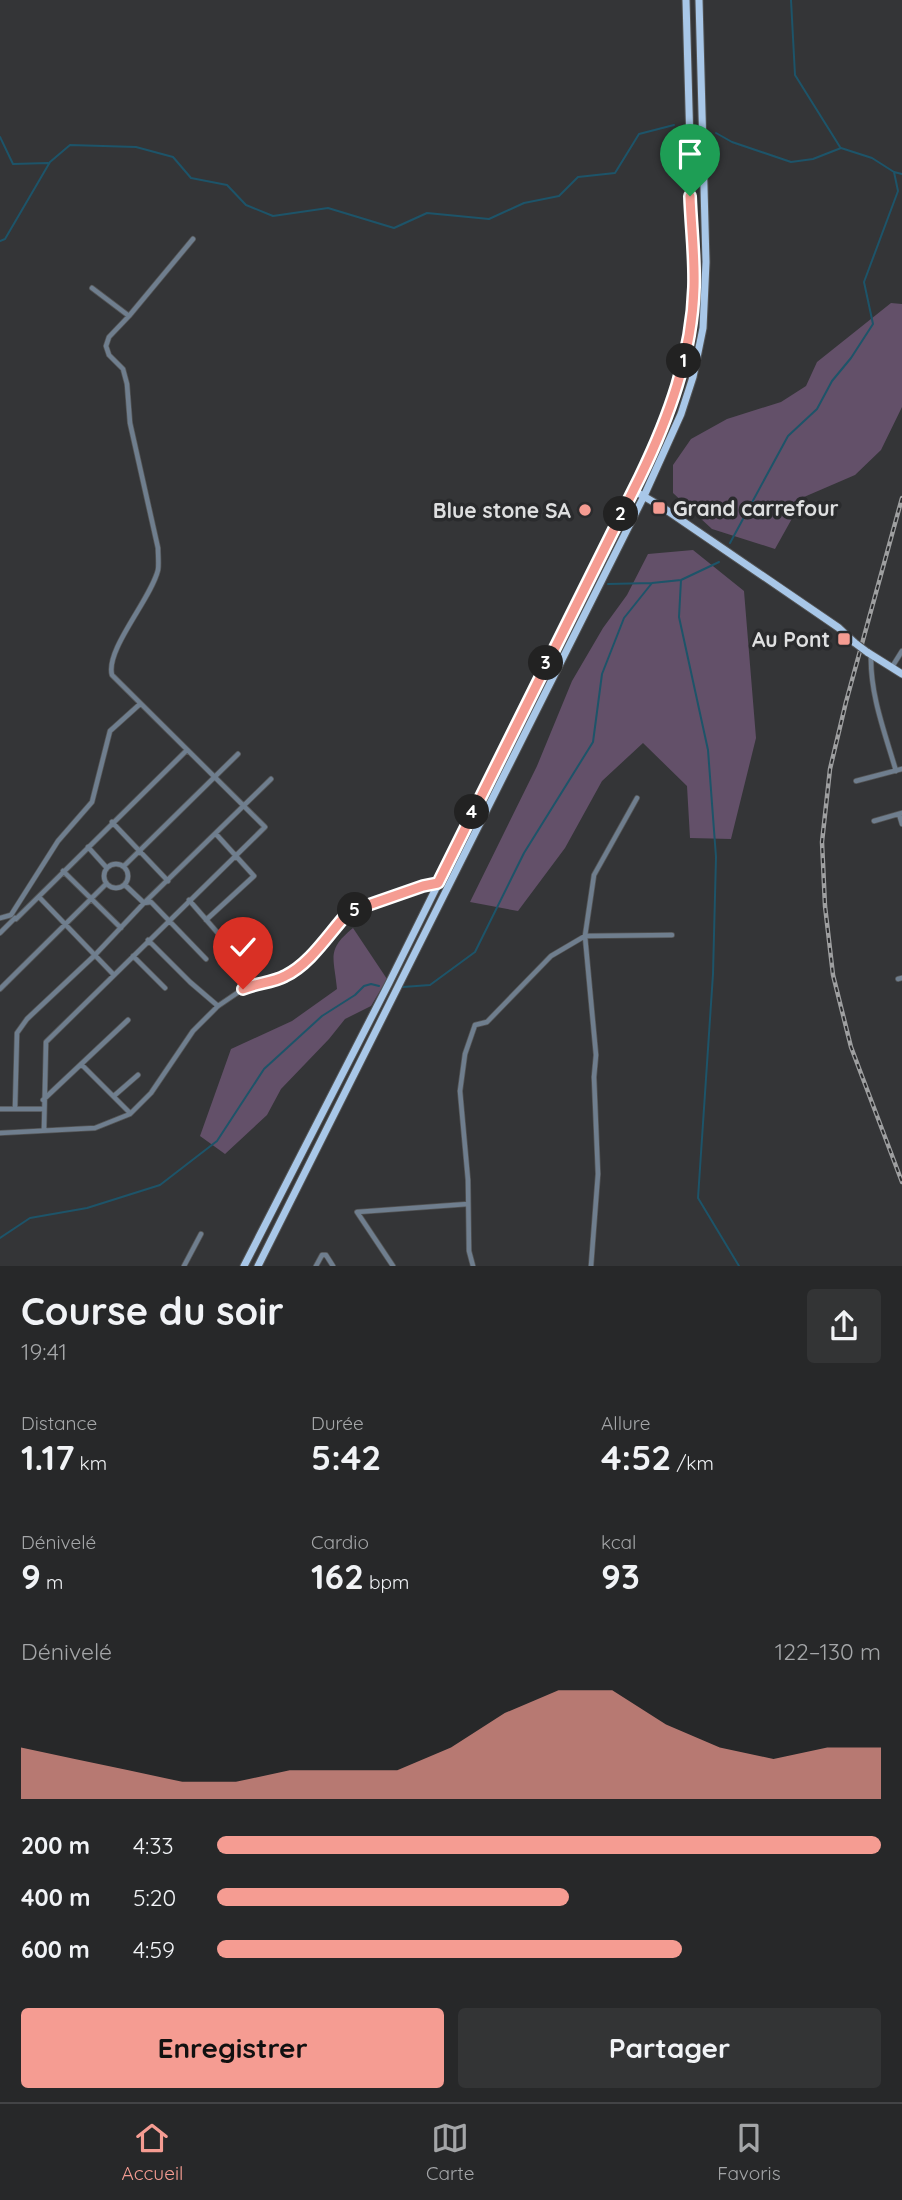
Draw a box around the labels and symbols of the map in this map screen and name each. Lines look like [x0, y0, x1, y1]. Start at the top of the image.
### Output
pin [660, 124, 720, 196]
pin: 1 [666, 344, 702, 378]
place label: Grand carrefour [673, 495, 839, 521]
pin: 2 [604, 496, 638, 532]
place label: Blue stone SA [433, 497, 572, 523]
marker: Grand carrefour [651, 500, 667, 516]
marker: Blue stone SA [577, 502, 593, 518]
place label: Au Pont [752, 626, 830, 652]
marker: Au Pont [836, 631, 852, 647]
pin: 3 [528, 646, 564, 680]
pin: 4 [454, 794, 490, 830]
pin: 5 [338, 892, 372, 928]
pin [213, 917, 273, 989]

